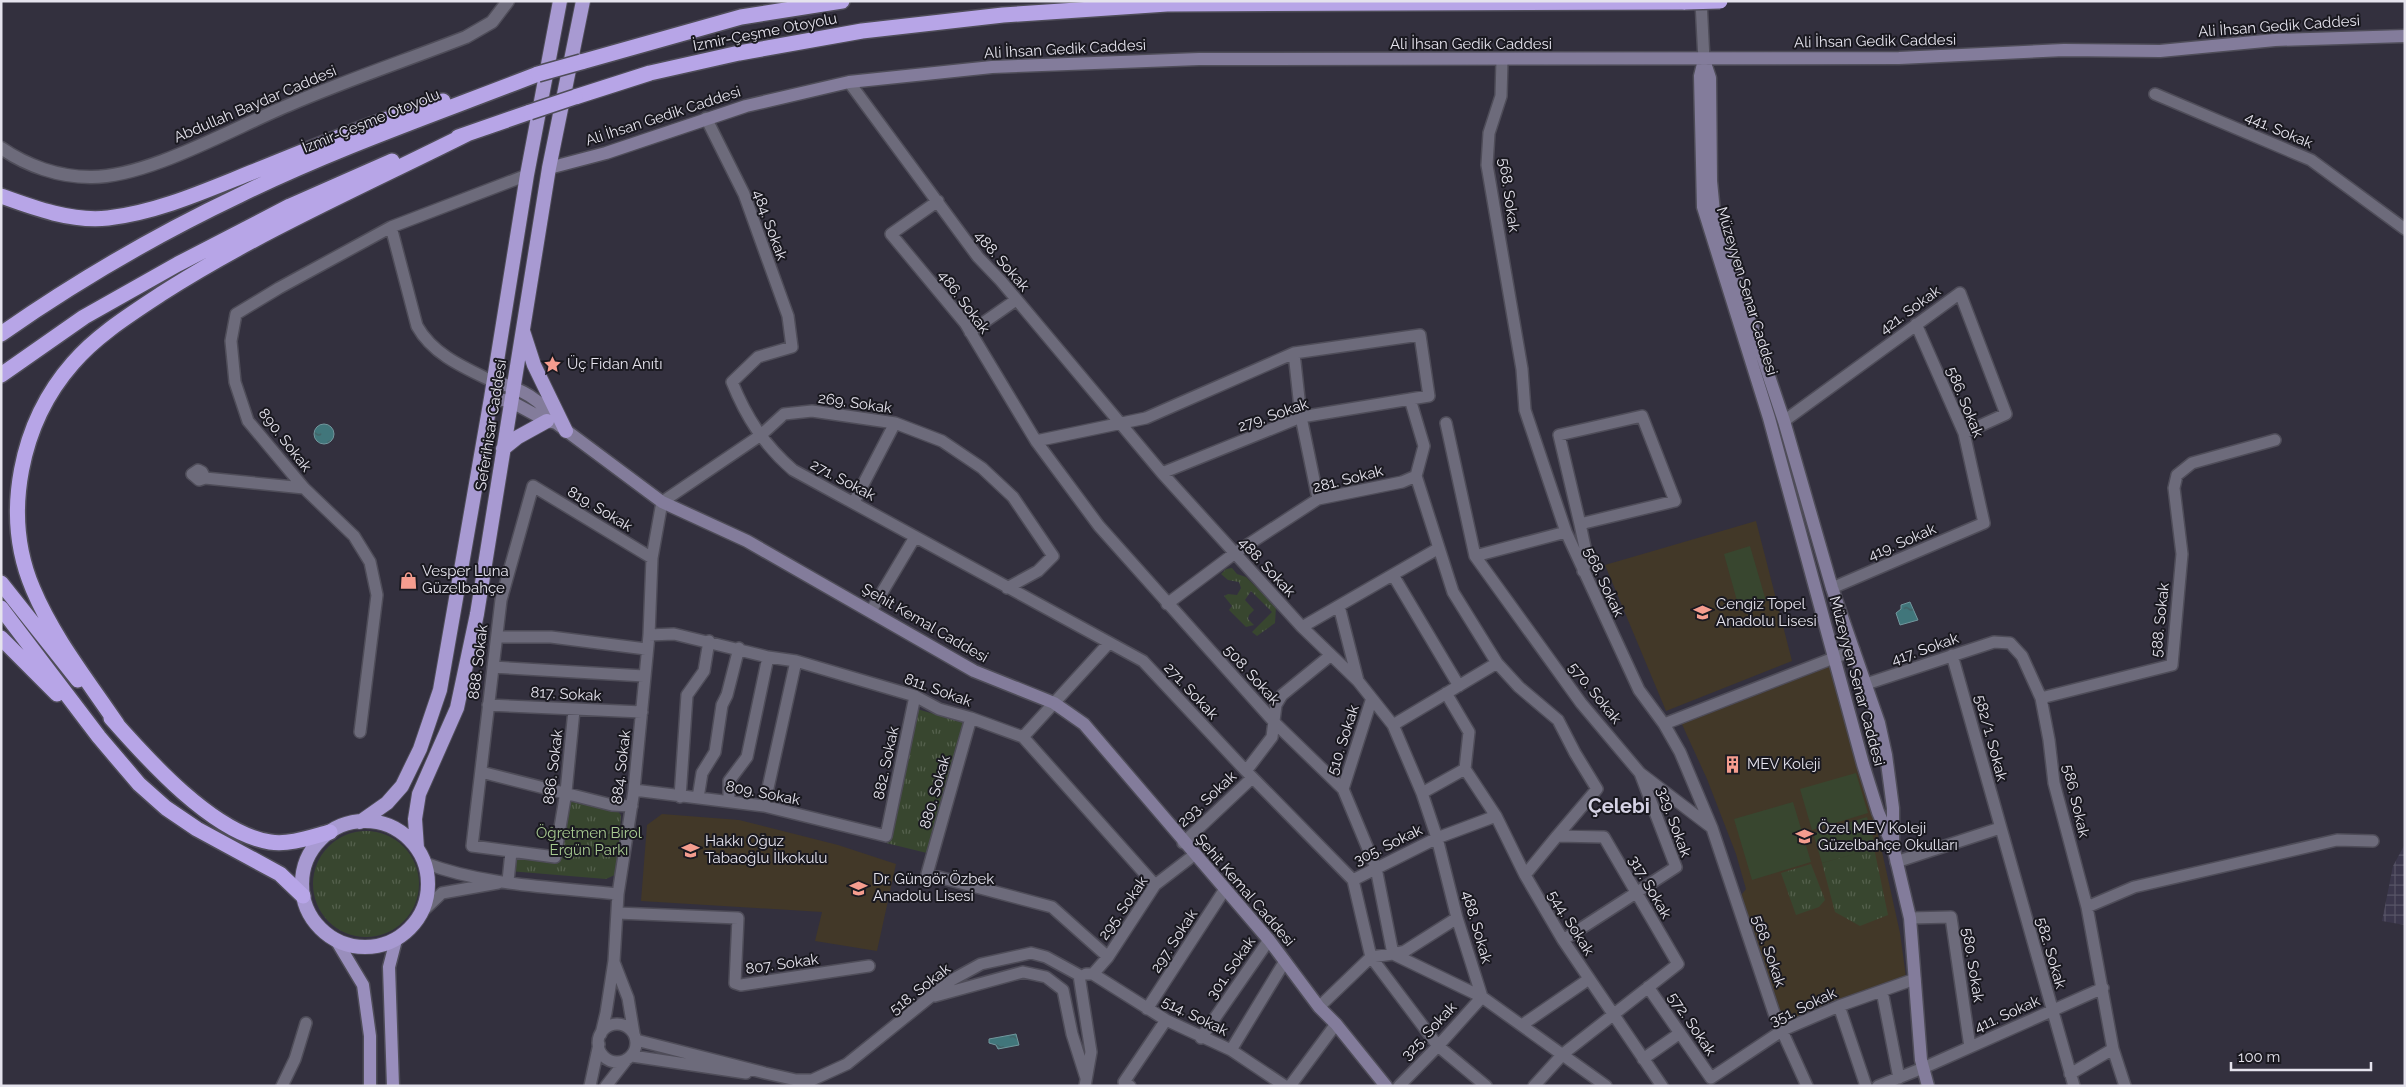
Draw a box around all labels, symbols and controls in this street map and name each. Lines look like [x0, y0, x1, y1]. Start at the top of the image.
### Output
street label: İzmir-Çeşme Otoyolu [691, 8, 839, 55]
street label: Ali İhsan Gedik Caddesi [2197, 10, 2361, 41]
street label: Ali İhsan Gedik Caddesi [1794, 30, 1956, 51]
street label: Ali İhsan Gedik Caddesi [1390, 34, 1552, 53]
street label: Ali İhsan Gedik Caddesi [984, 35, 1146, 62]
street label: Abdullah Baydar Caddesi [171, 62, 339, 146]
street label: Ali İhsan Gedik Caddesi [583, 81, 743, 150]
street label: İzmir-Çeşme Otoyolu [299, 84, 442, 157]
street label: 441. Sokak [2243, 108, 2315, 152]
street label: 568. Sokak [1495, 157, 1523, 233]
street label: 484. Sokak [749, 187, 791, 263]
street label: Müzeyyen Senar Caddesi [1713, 205, 1781, 377]
street label: 488. Sokak [971, 227, 1033, 295]
street label: 486. Sokak [934, 267, 994, 337]
street label: 421. Sokak [1876, 282, 1944, 338]
place icon: Üç Fidan Anıtı [543, 354, 563, 374]
place label: Üç Fidan Anıtı [567, 354, 662, 373]
street label: Seferihisar Caddesi [472, 358, 510, 492]
street label: 586. Sokak [1943, 364, 1987, 440]
street label: 269. Sokak [817, 389, 893, 417]
street label: 279. Sokak [1235, 395, 1311, 435]
street label: 890. Sokak [255, 405, 315, 475]
street label: 271. Sokak [807, 455, 879, 505]
street label: 281. Sokak [1311, 462, 1385, 496]
street label: 819. Sokak [564, 483, 636, 535]
street label: 419. Sokak [1865, 520, 1939, 564]
street label: 488. Sokak [1235, 534, 1299, 600]
street label: 568. Sokak [1580, 544, 1628, 620]
place label: Vesper Luna Güzelbahçe [422, 562, 509, 597]
shop icon: Vesper Luna Güzelbahçe [398, 570, 418, 590]
street label: Şehit Kemal Caddesi [859, 580, 991, 666]
street label: 588. Sokak [2147, 582, 2173, 658]
street label: Müzeyyen Senar Caddesi [1826, 594, 1888, 768]
place label: Cengiz Topel Anadolu Lisesi [1716, 595, 1817, 630]
school or university icon: Cengiz Topel Anadolu Lisesi [1692, 603, 1712, 623]
street label: 888. Sokak [464, 623, 492, 701]
street label: 417. Sokak [1889, 629, 1961, 669]
street label: 508. Sokak [1220, 641, 1284, 709]
street label: 271. Sokak [1160, 659, 1222, 723]
street label: 570. Sokak [1565, 659, 1625, 727]
street label: 811. Sokak [902, 669, 974, 711]
street label: 817. Sokak [530, 683, 602, 705]
street label: 582/1. Sokak [1971, 693, 2011, 783]
street label: 510. Sokak [1323, 703, 1363, 777]
street label: 882. Sokak [869, 725, 903, 801]
street label: 886. Sokak [539, 728, 567, 806]
street label: 884. Sokak [608, 729, 634, 805]
street label: 880. Sokak [916, 753, 954, 831]
building icon: MEV Koleji [1723, 754, 1743, 774]
place label: MEV Koleji [1747, 755, 1820, 773]
street label: 586. Sokak [2059, 763, 2093, 840]
street label: 293. Sokak [1174, 767, 1240, 831]
street label: 809. Sokak [724, 777, 802, 809]
street label: 329. Sokak [1653, 784, 1695, 860]
district label: Çelebi [1588, 794, 1650, 818]
place label: Özel MEV Koleji Güzelbahçe Okulları [1818, 818, 1958, 854]
street label: 305. Sokak [1351, 821, 1425, 869]
park label: Öğretmen Birol Ergün Parkı [536, 823, 643, 859]
school or university icon: Özel MEV Koleji Güzelbahçe Okulları [1794, 827, 1814, 847]
street label: Şehit Kemal Caddesi [1191, 830, 1299, 950]
place label: Hakkı Oğuz Tabaoğlu İlkokulu [705, 832, 827, 867]
school or university icon: Hakkı Oğuz Tabaoğlu İlkokulu [681, 840, 701, 860]
street label: 317. Sokak [1625, 852, 1675, 922]
place label: Dr. Güngör Özbek Anadolu Lisesi [873, 869, 994, 905]
street label: 295. Sokak [1095, 873, 1151, 943]
school or university icon: Dr. Güngör Özbek Anadolu Lisesi [849, 878, 869, 898]
street label: 544. Sokak [1544, 887, 1598, 959]
street label: 488. Sokak [1458, 889, 1496, 965]
street label: 297. Sokak [1147, 906, 1201, 976]
street label: 568. Sokak [1748, 913, 1790, 989]
street label: 582. Sokak [2032, 915, 2070, 991]
street label: 580. Sokak [1958, 927, 1988, 1003]
street label: 301. Sokak [1203, 933, 1259, 1003]
street label: 807. Sokak [744, 950, 820, 978]
street label: 518. Sokak [886, 960, 954, 1018]
street label: 351. Sokak [1767, 984, 1839, 1030]
street label: 572. Sokak [1664, 989, 1720, 1059]
street label: 514. Sokak [1159, 992, 1231, 1040]
street label: 411. Sokak [1971, 992, 2043, 1036]
street label: 325. Sokak [1398, 998, 1460, 1064]
scale bar [2231, 1040, 2371, 1072]
text: 100 m [2238, 1048, 2280, 1066]

